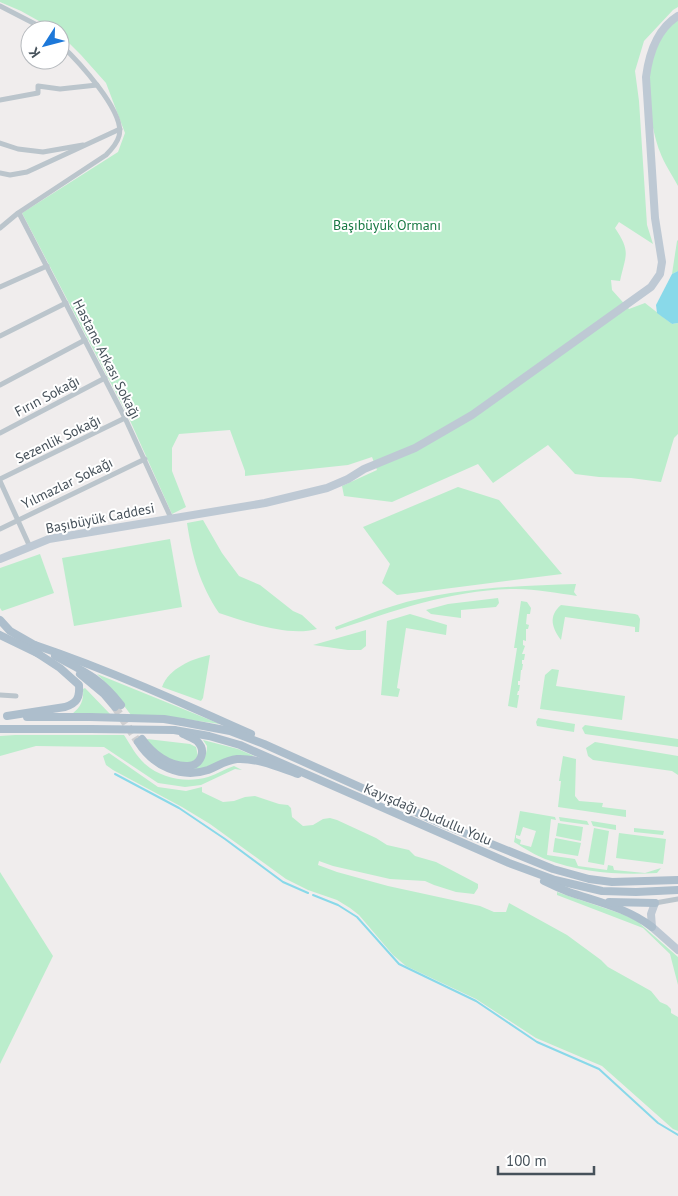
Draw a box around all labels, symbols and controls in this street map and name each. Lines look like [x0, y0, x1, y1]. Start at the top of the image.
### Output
north arrow [20, 20, 70, 70]
text: K [24, 44, 44, 61]
park label: Başıbüyük Ormanı [333, 216, 441, 234]
street label: Hastane Arkası Sokağı [69, 296, 145, 422]
street label: Fırın Sokağı [12, 371, 82, 421]
street label: Sezenlik Sokağı [12, 411, 104, 467]
street label: Yılmazlar Sokağı [18, 453, 116, 513]
street label: Başıbüyük Caddesi [44, 499, 156, 537]
street label: Kayışdağı Dudullu Yolu [361, 779, 495, 849]
scale bar [498, 1144, 594, 1176]
text: 100 m [506, 1151, 547, 1170]

